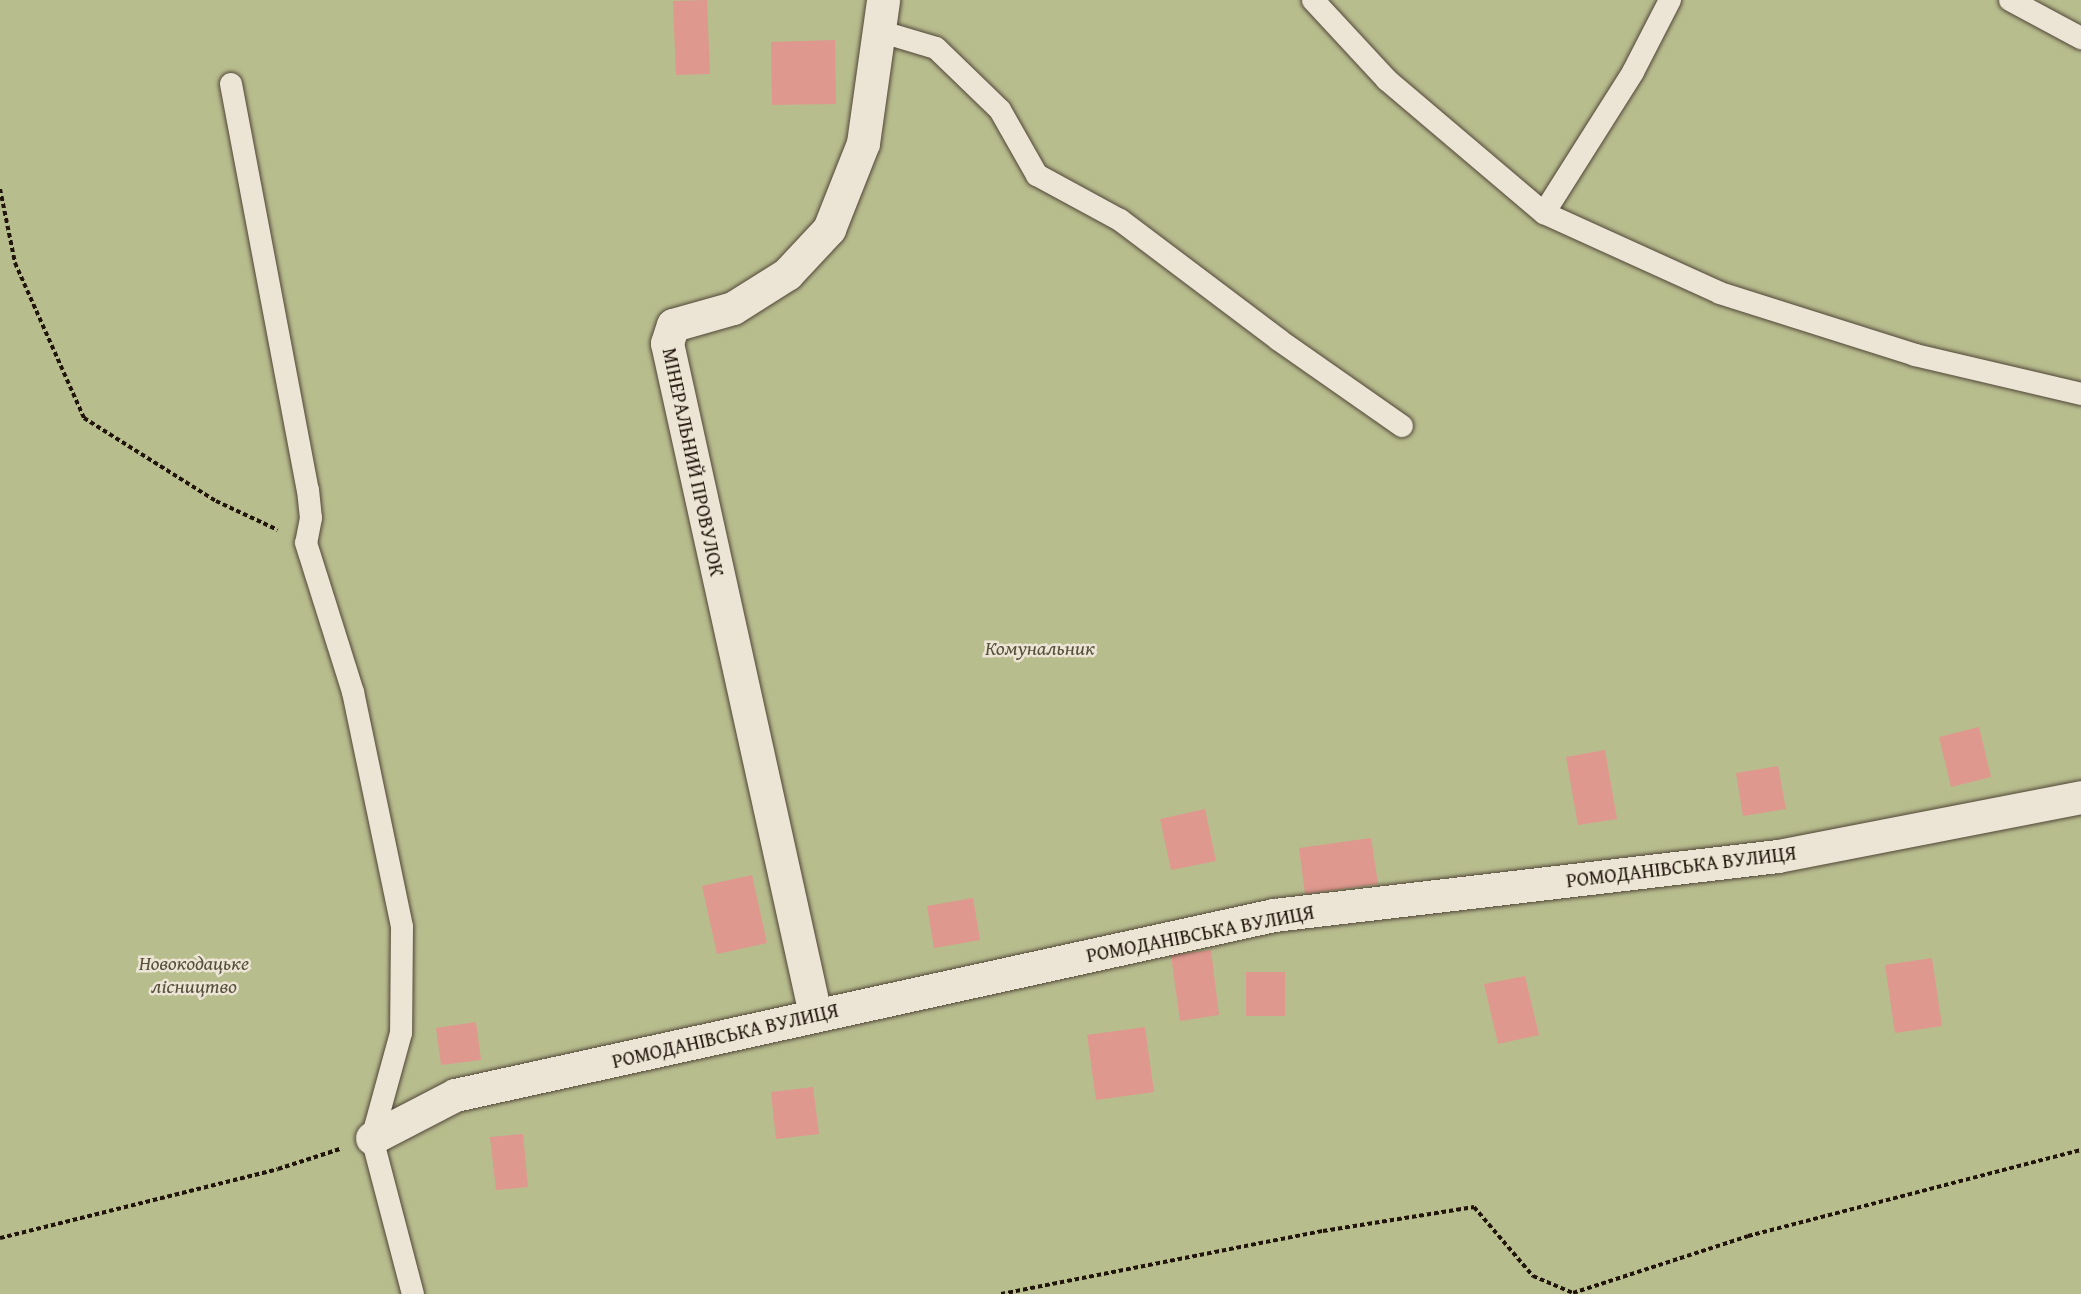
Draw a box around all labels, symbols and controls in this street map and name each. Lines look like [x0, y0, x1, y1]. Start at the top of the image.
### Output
street label: МІНЕРАЛЬНИЙ ПРОВУЛОК [658, 346, 730, 578]
park label: Комунальник [985, 635, 1095, 659]
street label: РОМОДАНІВСЬКА ВУЛИЦЯ [1565, 840, 1797, 892]
street label: РОМОДАНІВСЬКА ВУЛИЦЯ [1084, 899, 1316, 967]
park label: Новокодацьке лісництво [139, 950, 249, 997]
street label: РОМОДАНІВСЬКА ВУЛИЦЯ [609, 997, 841, 1073]

